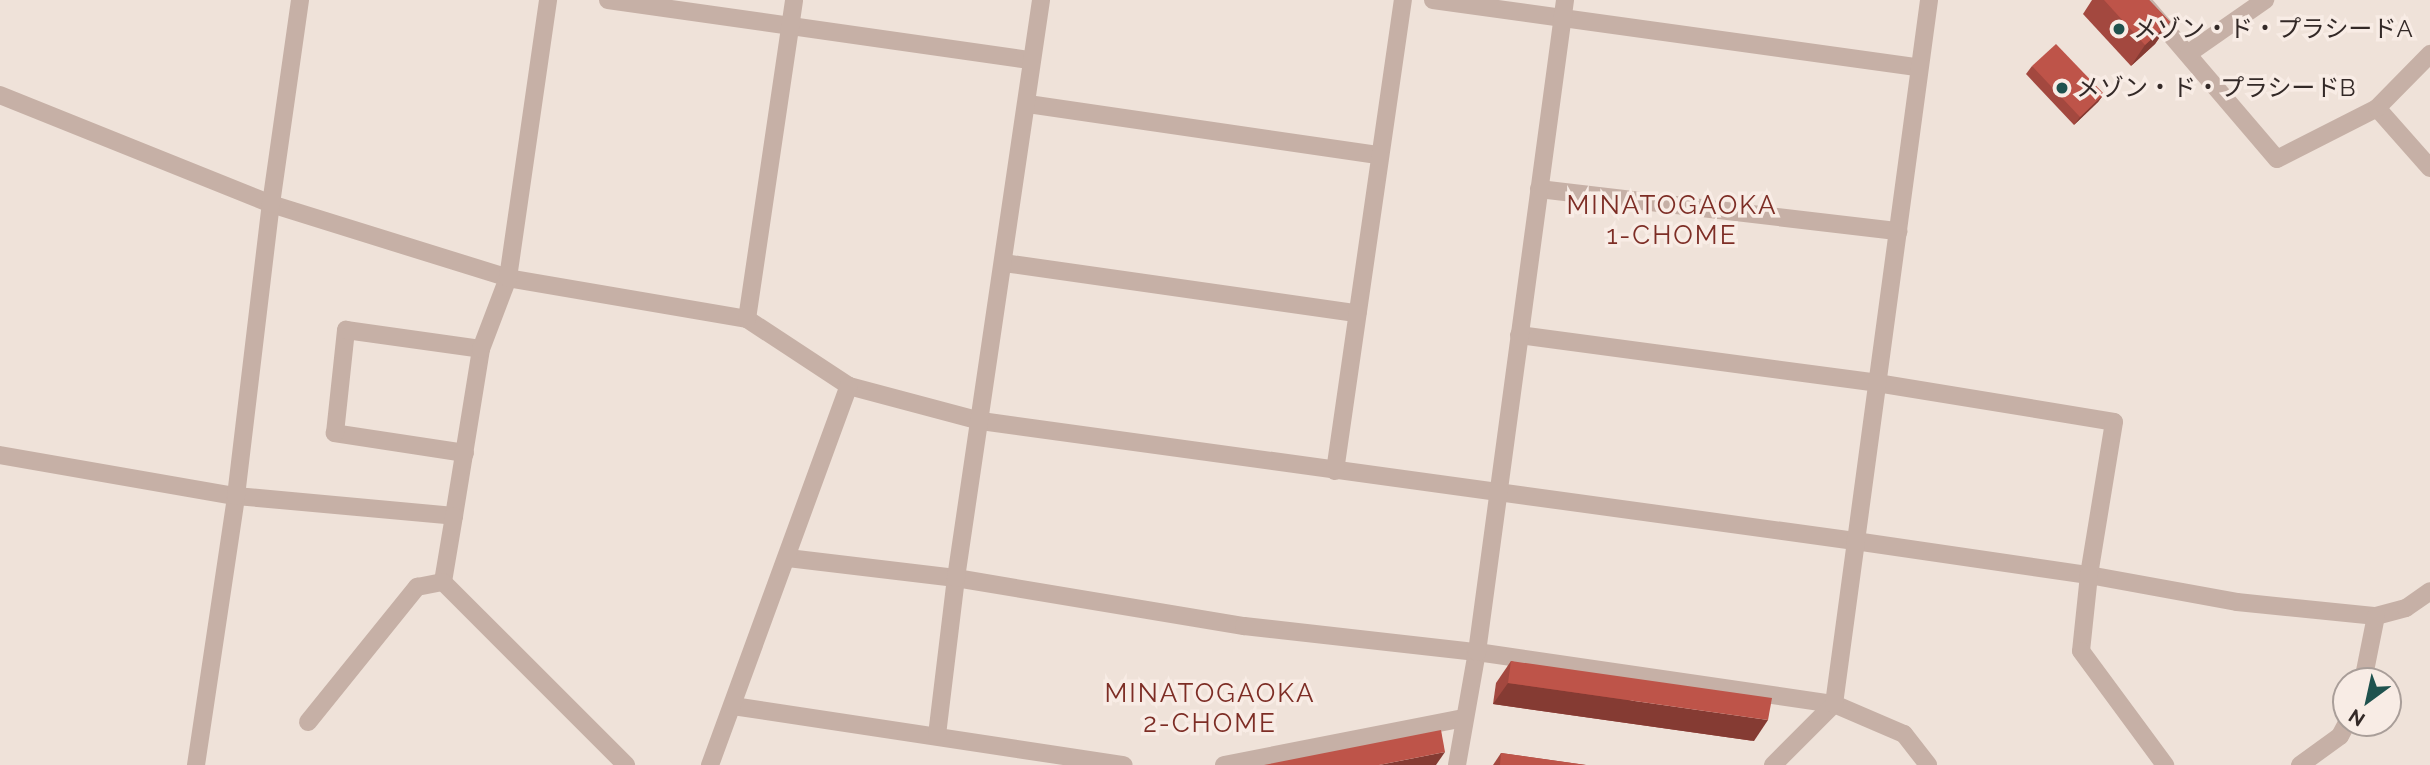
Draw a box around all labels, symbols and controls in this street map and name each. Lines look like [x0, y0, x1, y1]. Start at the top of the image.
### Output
place label: メゾン・ド・プラシードA [2133, 15, 2413, 43]
marker: メゾン・ド・プラシードA [2111, 21, 2127, 37]
place label: メゾン・ド・プラシードB [2076, 74, 2356, 102]
marker: メゾン・ド・プラシードB [2054, 80, 2070, 96]
district label: MINATOGAOKA 1-CHOME [1568, 190, 1776, 252]
north arrow [2332, 667, 2402, 737]
district label: MINATOGAOKA 2-CHOME [1106, 678, 1314, 740]
text: N [2345, 705, 2369, 731]

